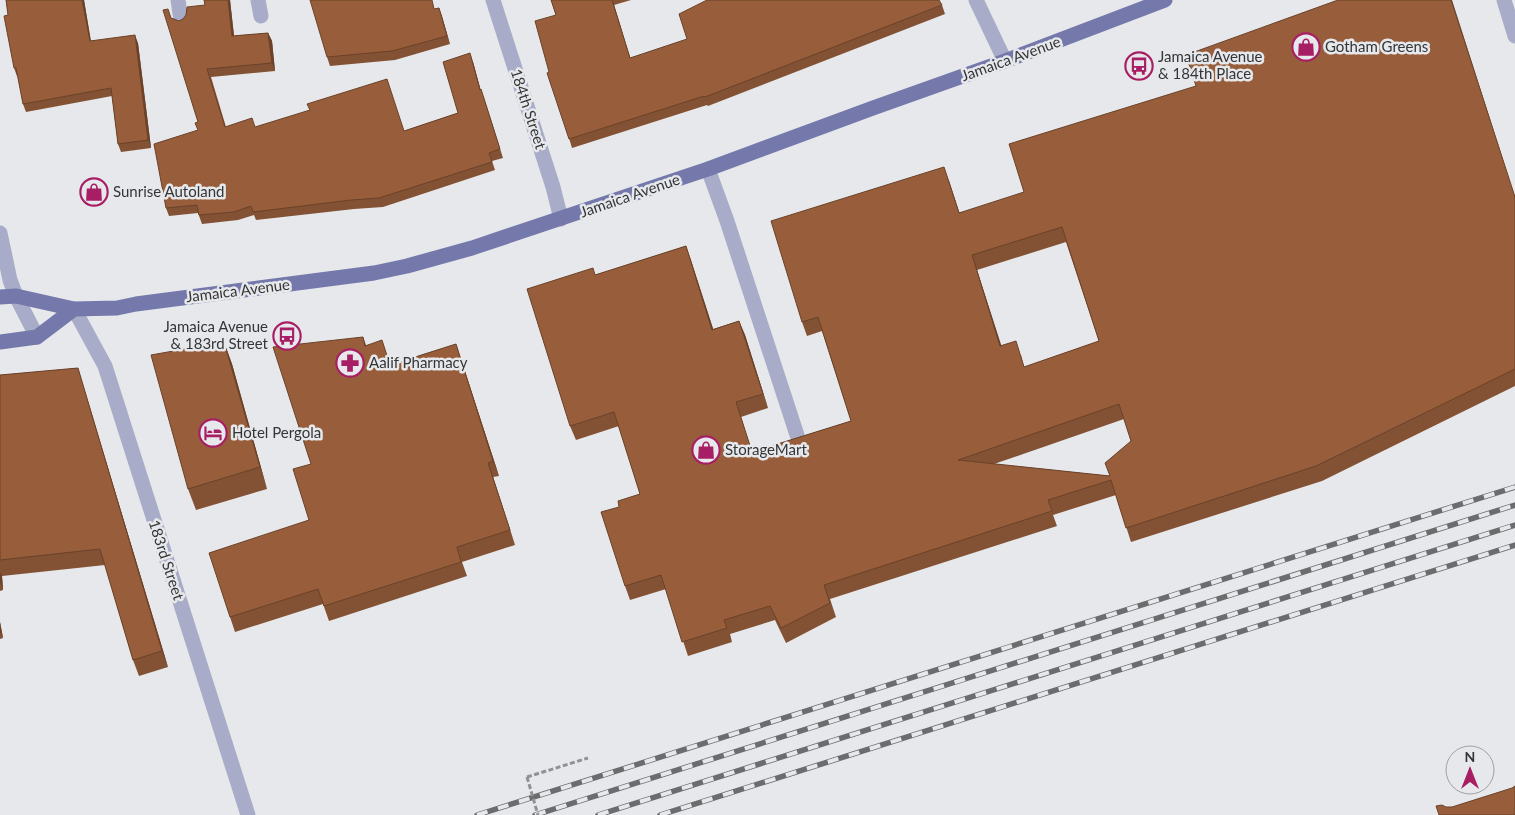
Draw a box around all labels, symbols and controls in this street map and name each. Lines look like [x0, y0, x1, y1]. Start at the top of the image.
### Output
street label: Jamaica Avenue [958, 32, 1063, 84]
shop icon: Gotham Greens [1291, 32, 1321, 62]
place label: Gotham Greens [1325, 37, 1428, 55]
place label: Jamaica Avenue & 184th Place [1158, 47, 1263, 82]
bus stop icon: Jamaica Avenue & 184th Place [1124, 51, 1154, 81]
street label: 184th Street [508, 66, 551, 152]
street label: Jamaica Avenue [577, 170, 682, 221]
shop icon: Sunrise Autoland [79, 177, 109, 207]
place label: Sunrise Autoland [113, 182, 224, 200]
street label: Jamaica Avenue [185, 275, 291, 305]
place label: Jamaica Avenue & 183rd Street [164, 317, 269, 352]
bus stop icon: Jamaica Avenue & 183rd Street [272, 321, 302, 351]
pharmacy icon: Aalif Pharmacy [335, 348, 365, 378]
place label: Aalif Pharmacy [369, 353, 468, 371]
hotel icon: Hotel Pergola [198, 418, 228, 448]
place label: Hotel Pergola [232, 423, 321, 441]
shop icon: StorageMart [691, 435, 721, 465]
place label: StorageMart [725, 440, 807, 458]
street label: 183rd Street [146, 517, 189, 603]
north arrow [1445, 745, 1495, 795]
text: N [1465, 748, 1475, 765]

